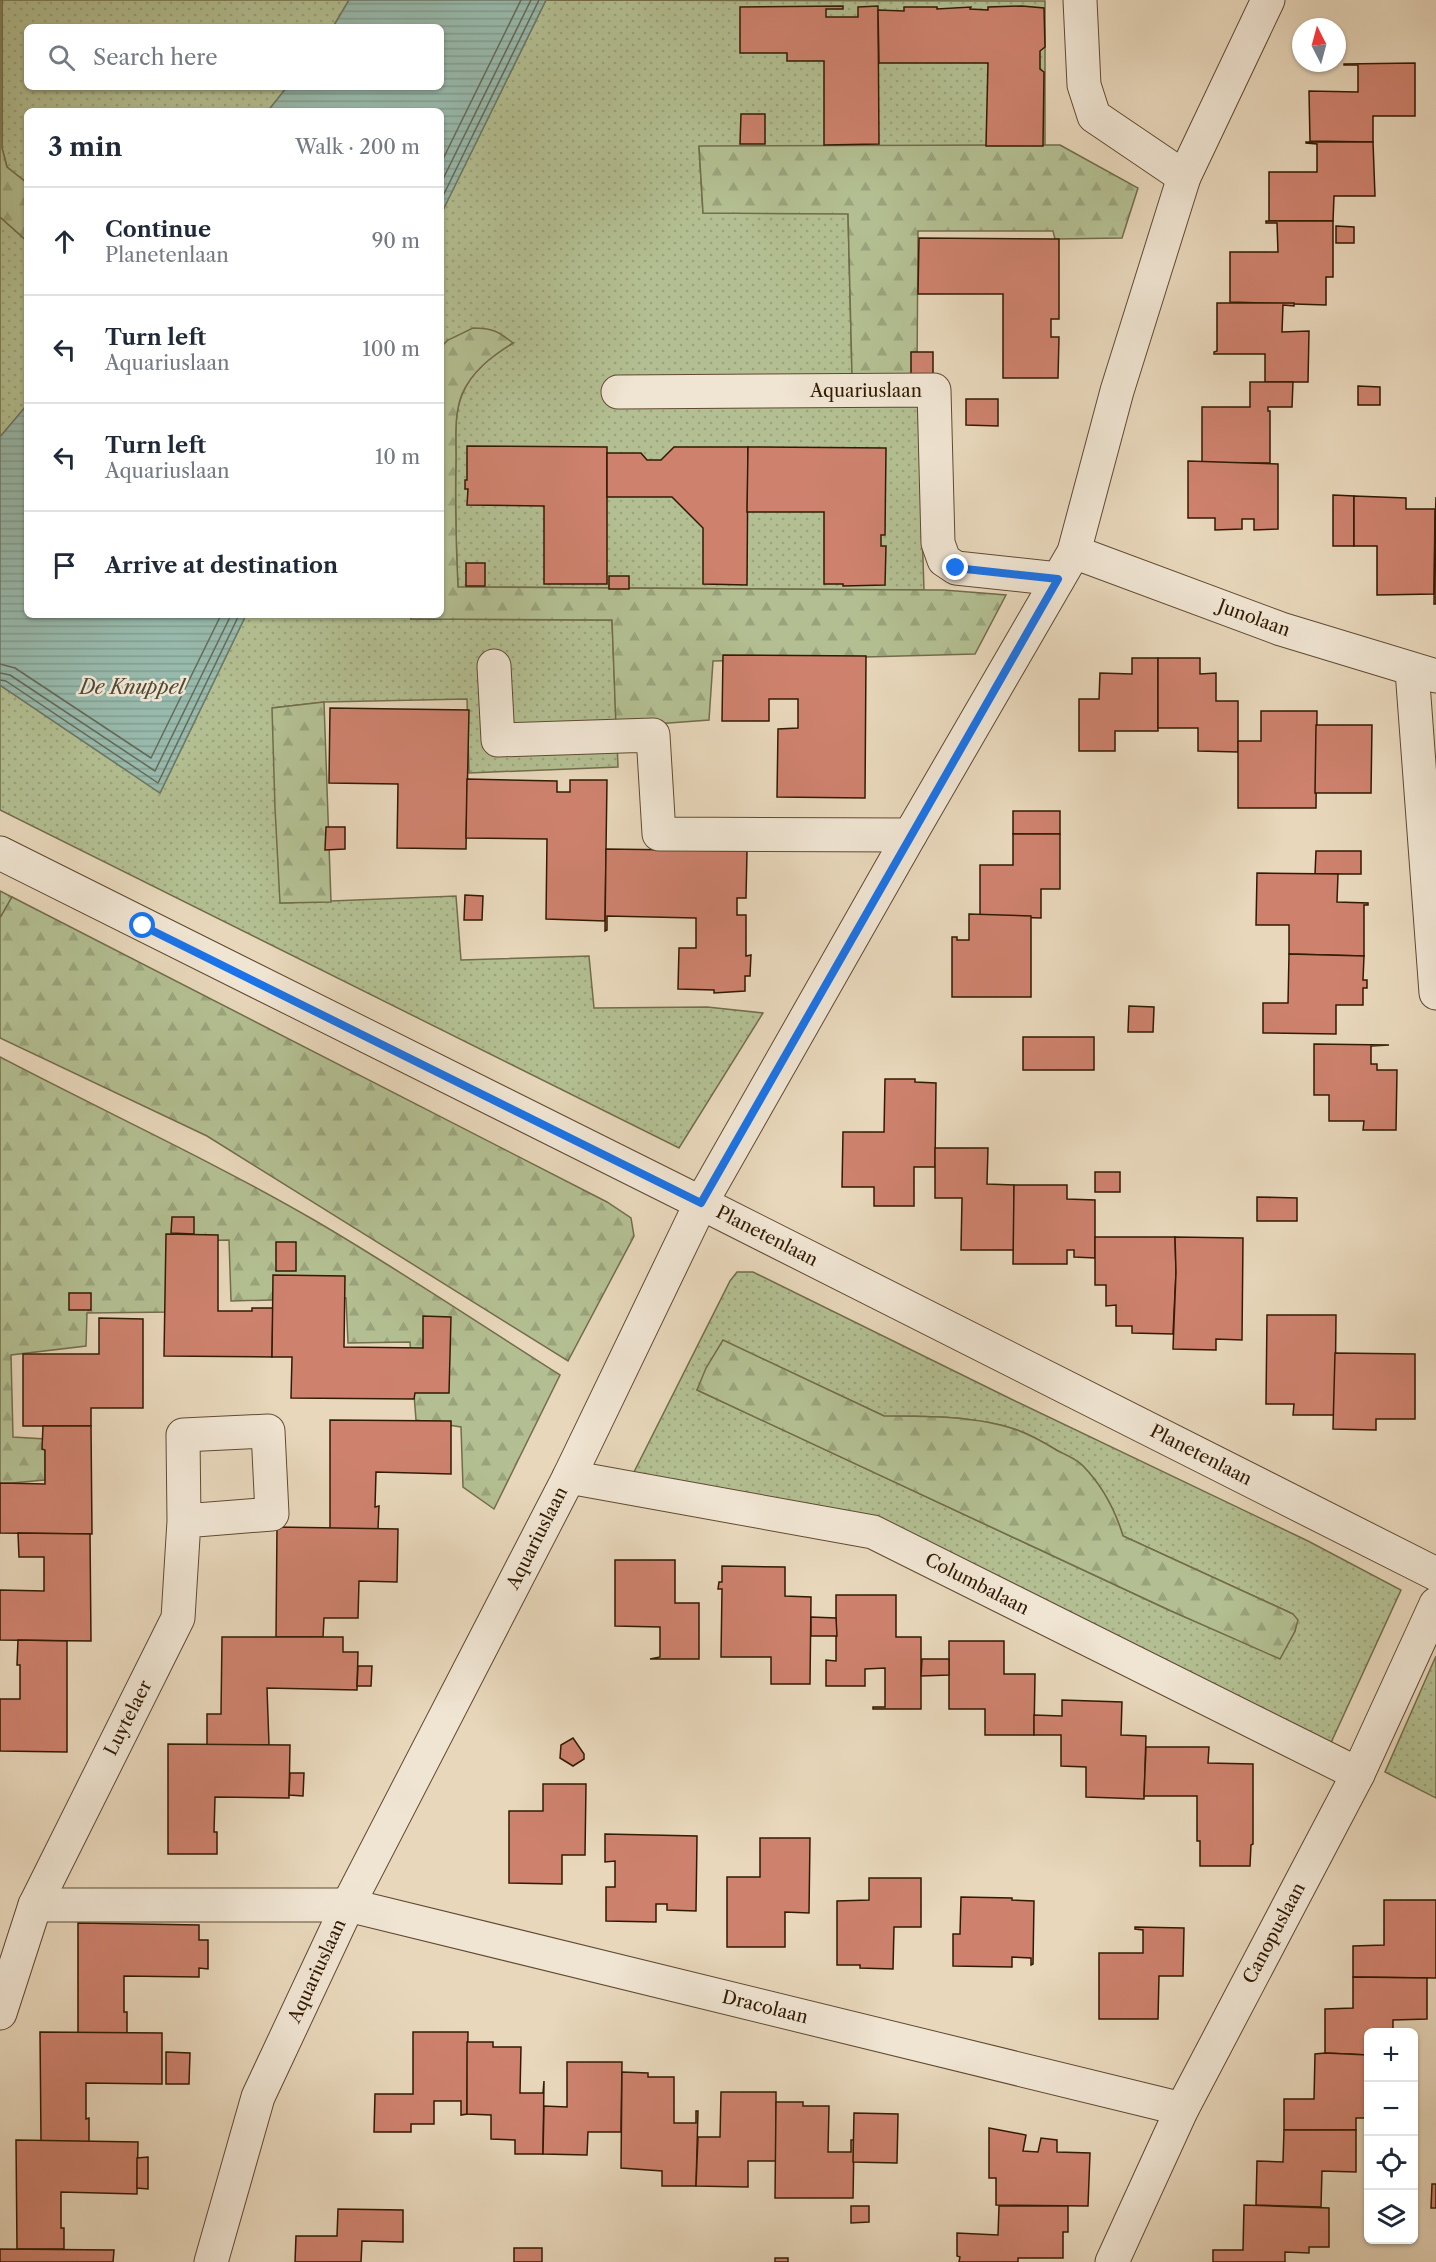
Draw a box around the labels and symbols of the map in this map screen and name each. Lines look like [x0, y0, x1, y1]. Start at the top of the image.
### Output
north arrow [1292, 18, 1346, 72]
street label: Aquariuslaan [809, 380, 922, 402]
route end [942, 554, 968, 580]
street label: Junolaan [1212, 594, 1293, 641]
water label: De Knuppel [77, 675, 187, 699]
route start [129, 912, 155, 938]
street label: Planetenlaan [712, 1201, 822, 1271]
street label: Planetenlaan [1146, 1420, 1256, 1490]
street label: Aquariuslaan [501, 1483, 572, 1594]
street label: Columbalaan [921, 1548, 1033, 1620]
street label: Luytelaer [100, 1676, 157, 1759]
street label: Canopuslaan [1238, 1879, 1310, 1987]
street label: Aquariuslaan [283, 1916, 351, 2027]
street label: Dracolaan [720, 1986, 810, 2028]

